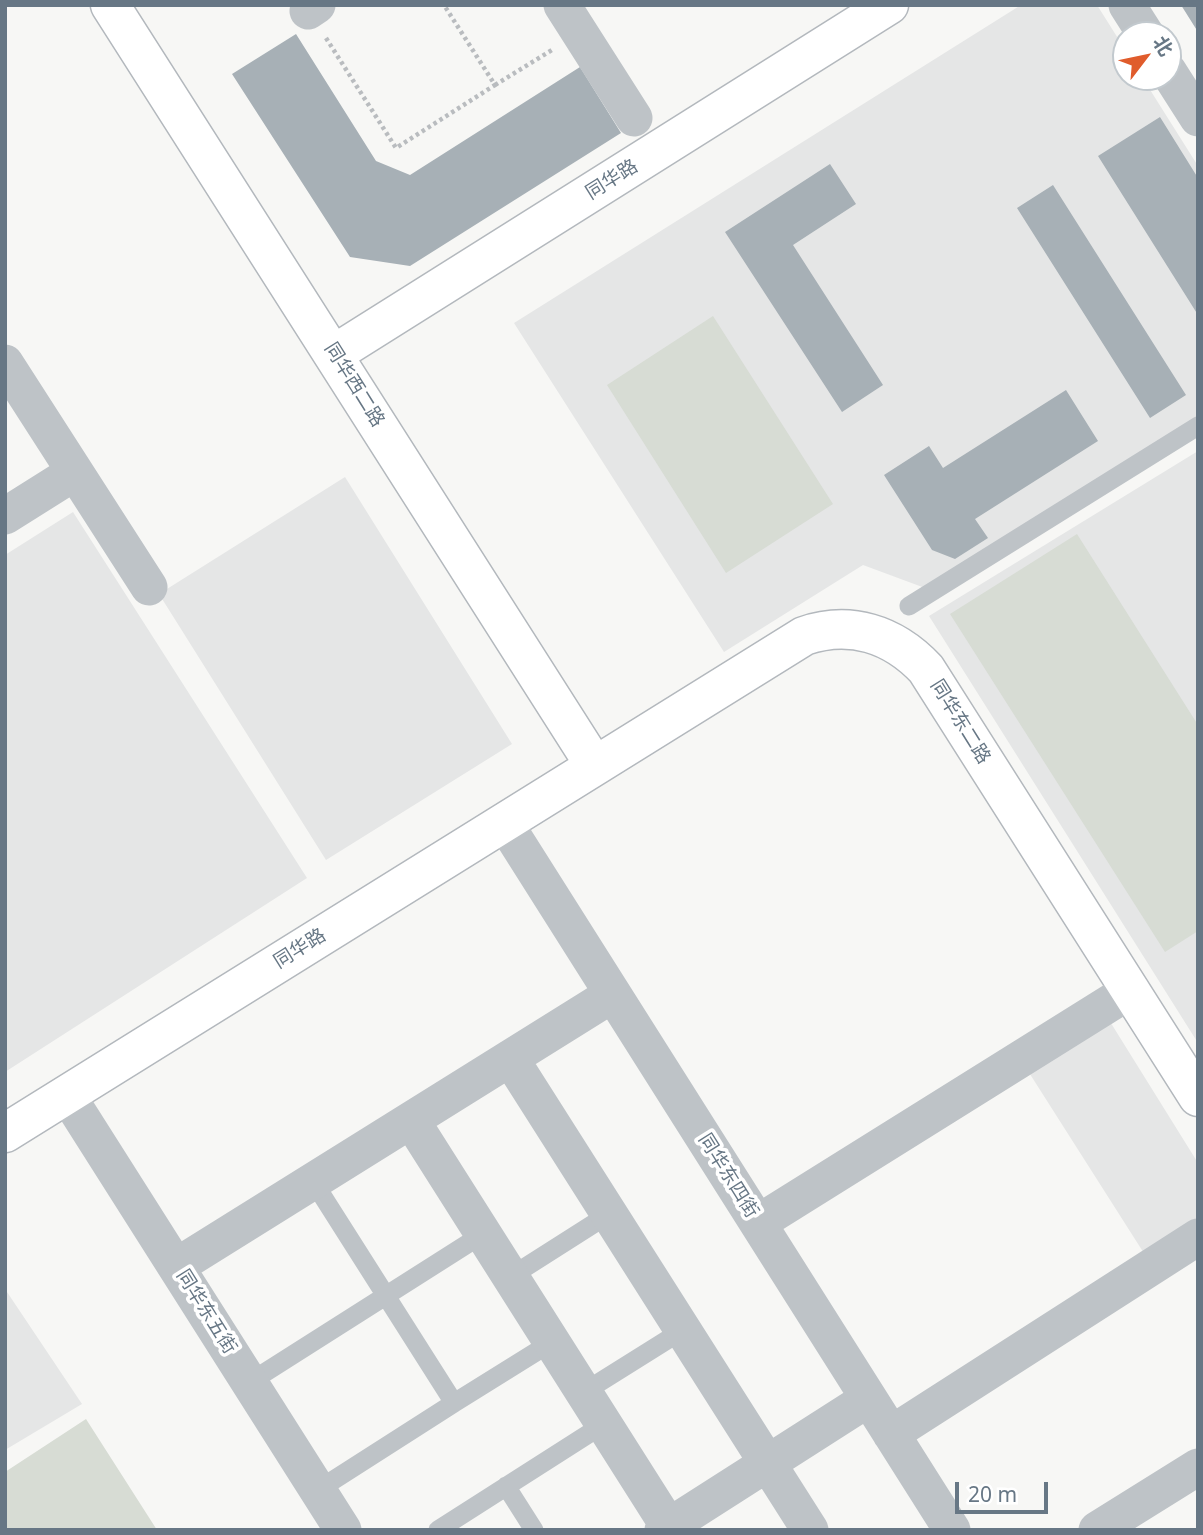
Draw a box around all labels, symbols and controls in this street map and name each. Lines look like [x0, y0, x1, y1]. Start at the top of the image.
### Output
north arrow [1112, 21, 1182, 91]
text: 北 [1147, 31, 1179, 61]
street label: 同华路 [582, 155, 642, 205]
street label: 同华西二路 [319, 339, 389, 431]
street label: 同华东二路 [925, 676, 995, 768]
street label: 同华路 [270, 924, 330, 974]
street label: 同华东四街 [693, 1130, 763, 1222]
street label: 同华东五街 [171, 1266, 241, 1358]
scale bar [958, 1468, 1051, 1512]
text: 20 m [968, 1480, 1017, 1508]

